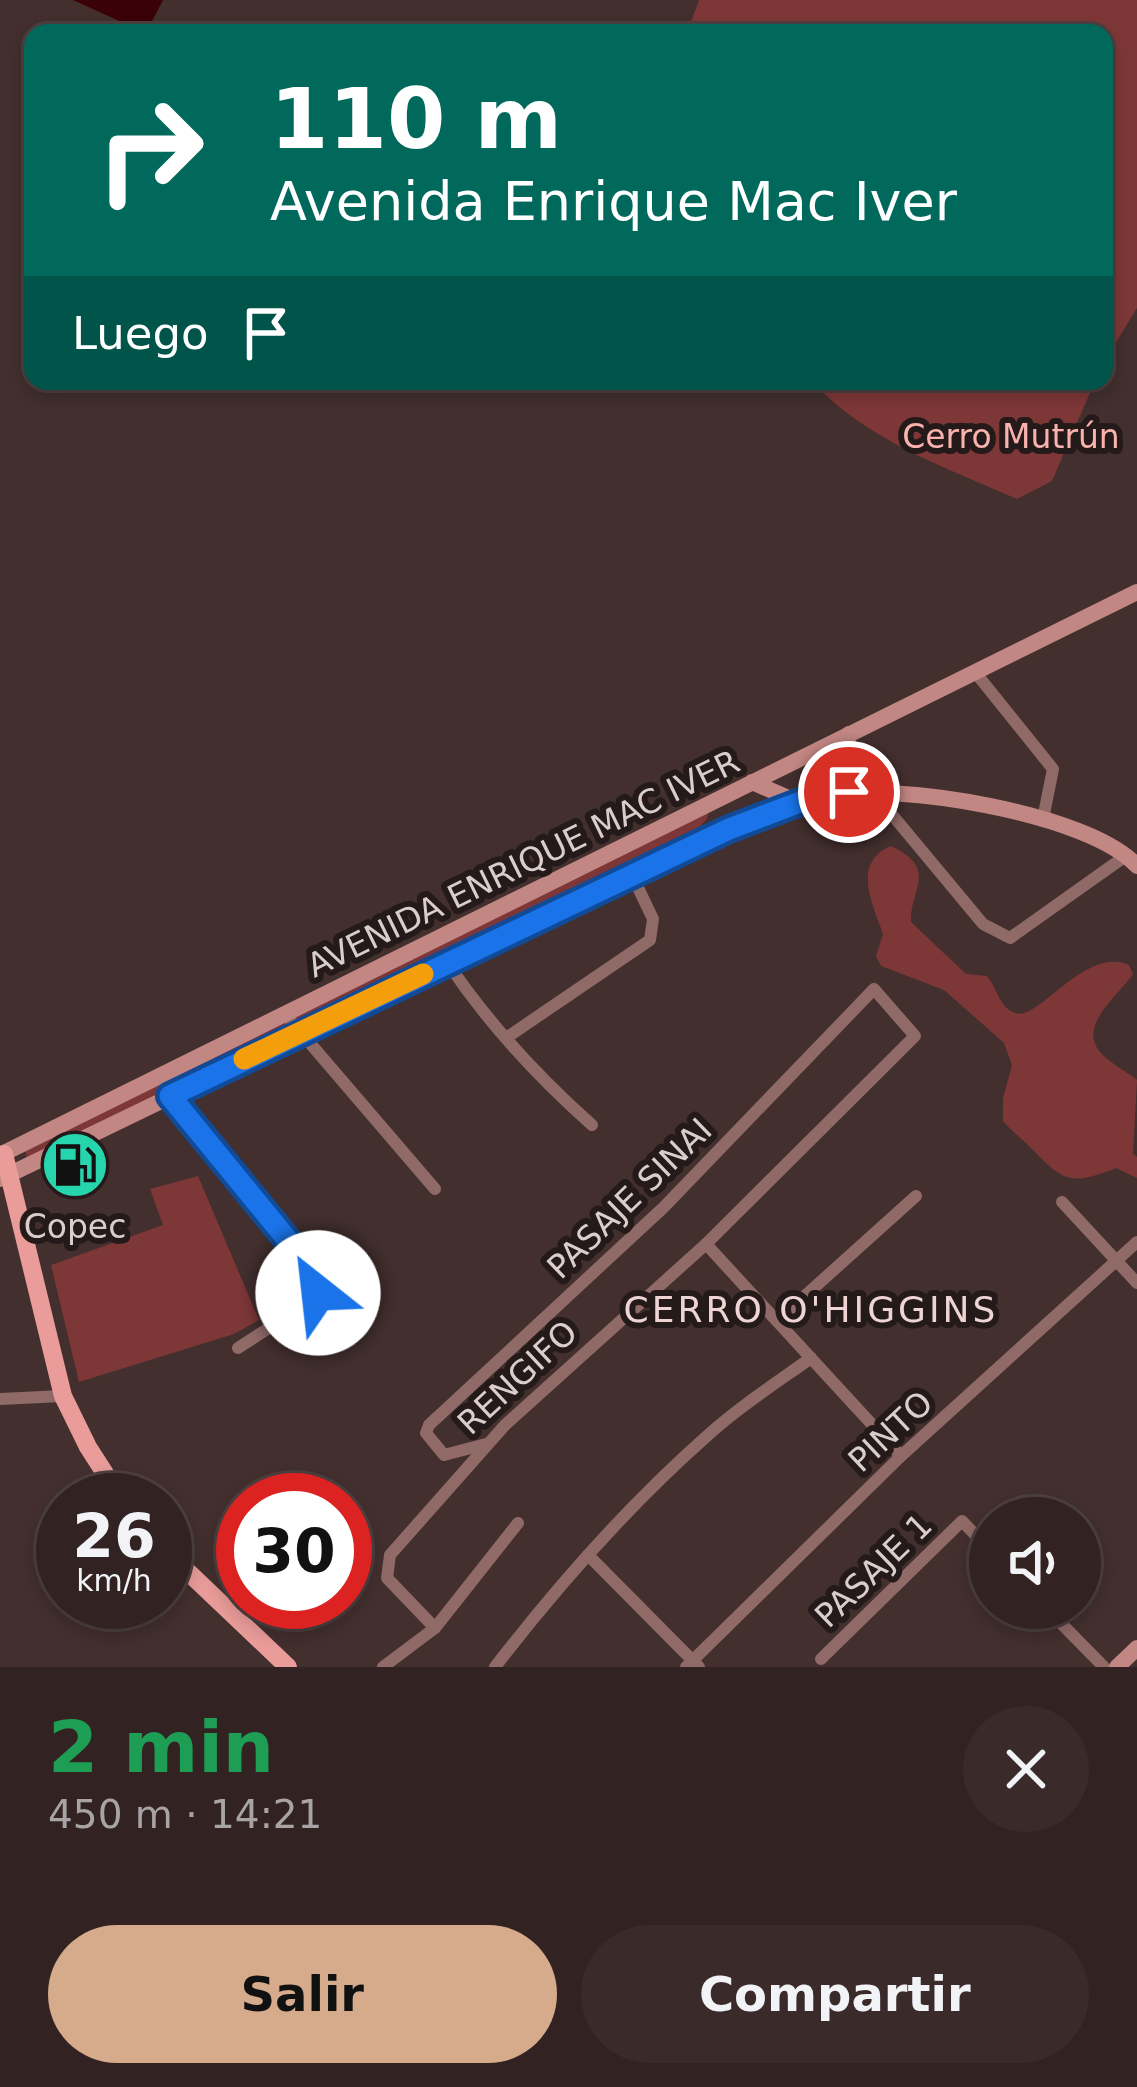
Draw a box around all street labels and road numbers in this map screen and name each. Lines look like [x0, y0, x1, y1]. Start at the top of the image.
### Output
street label: AVENIDA ENRIQUE MAC IVER [301, 742, 746, 985]
street label: PASAJE SINAI [539, 1110, 720, 1286]
street label: RENGIFO [450, 1312, 585, 1442]
street label: PINTO [840, 1383, 940, 1480]
street label: PASAJE 1 [807, 1505, 940, 1635]

